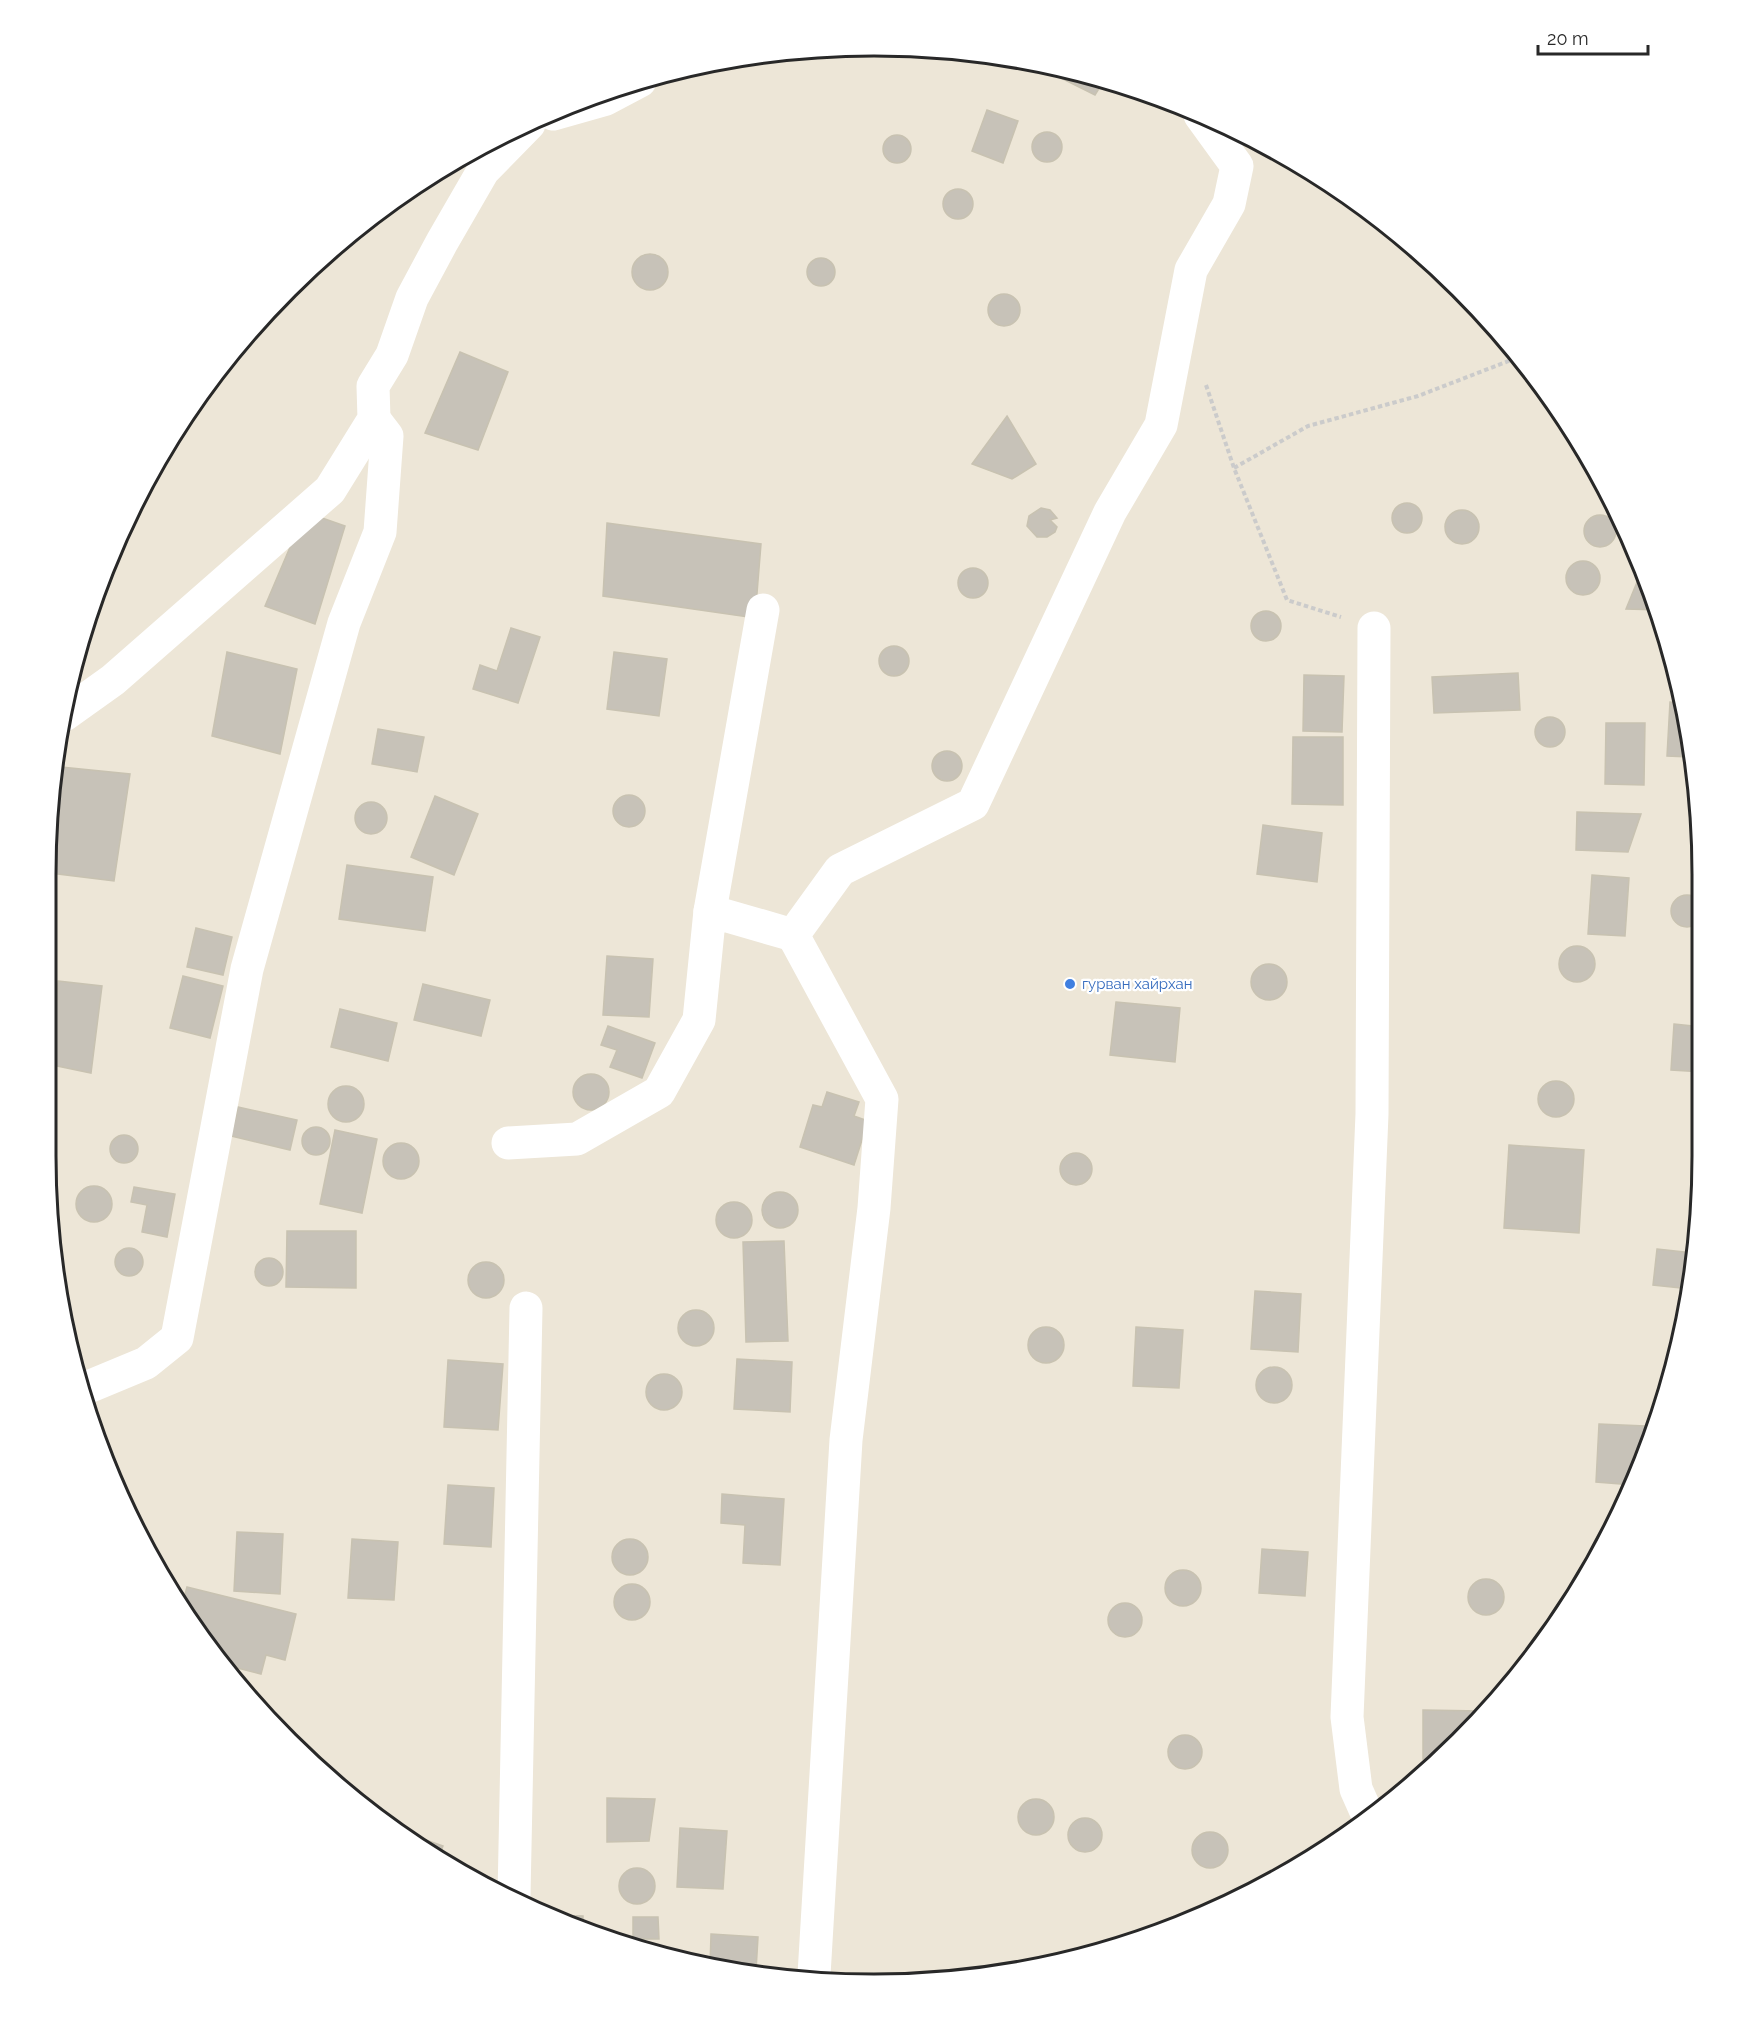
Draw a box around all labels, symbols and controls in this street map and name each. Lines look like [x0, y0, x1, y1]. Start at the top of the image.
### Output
scale bar [1538, 18, 1648, 56]
text: 20 m [1547, 28, 1589, 49]
place label: гурван хайрхан [1082, 975, 1192, 993]
marker: гурван хайрхан [1063, 977, 1077, 991]

